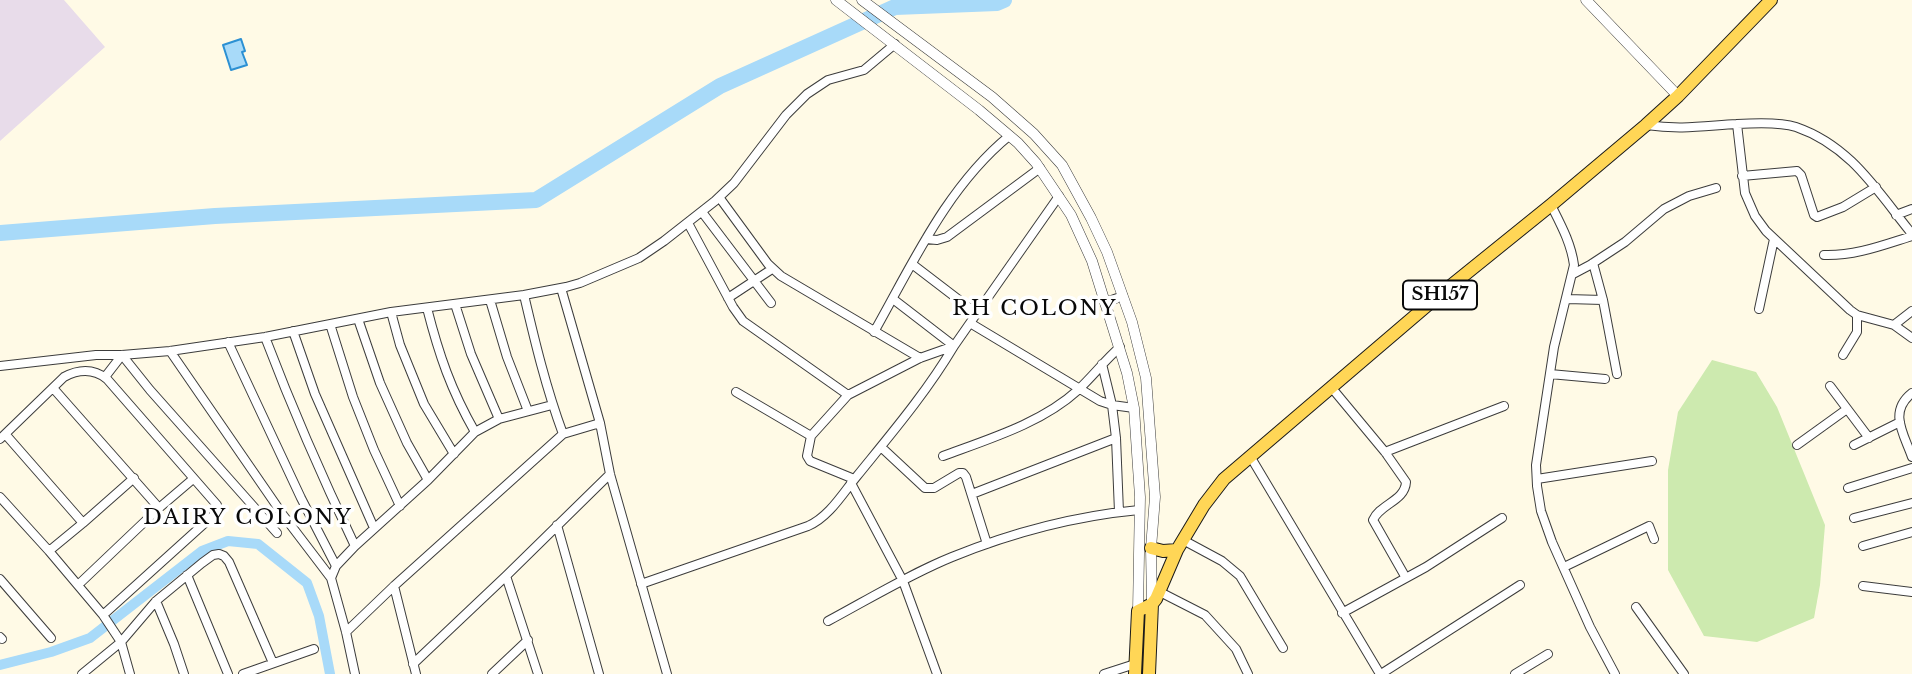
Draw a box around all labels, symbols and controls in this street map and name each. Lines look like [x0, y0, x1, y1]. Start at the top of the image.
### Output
road number: SH157 [1403, 281, 1477, 310]
district label: RH COLONY [953, 296, 1117, 322]
district label: DAIRY COLONY [145, 505, 351, 531]

